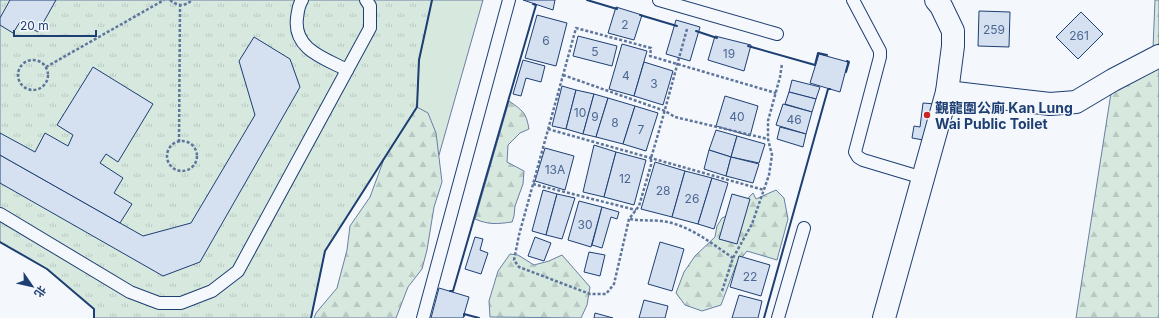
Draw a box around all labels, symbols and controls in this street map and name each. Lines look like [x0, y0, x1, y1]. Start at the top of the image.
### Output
scale bar [14, 12, 96, 38]
house number: 2 [621, 17, 629, 32]
text: 20 m [20, 18, 49, 33]
house number: 259 [983, 22, 1005, 37]
house number: 261 [1069, 28, 1089, 43]
house number: 6 [542, 33, 550, 48]
house number: 5 [591, 44, 599, 59]
house number: 19 [723, 46, 735, 61]
house number: 4 [622, 68, 630, 83]
house number: 3 [650, 76, 658, 91]
place label: 覲龍圍公廁 Kan Lung Wai Public Toilet [935, 99, 1073, 132]
house number: 10 [574, 105, 586, 120]
house number: 9 [591, 109, 599, 124]
house number: 40 [729, 109, 745, 124]
marker: 覲龍圍公廁 Kan Lung Wai Public Toilet [922, 110, 932, 120]
house number: 46 [786, 112, 802, 127]
house number: 8 [611, 115, 619, 130]
house number: 7 [638, 122, 645, 137]
house number: 13A [545, 162, 565, 177]
house number: 12 [619, 171, 631, 186]
house number: 28 [656, 183, 670, 198]
house number: 26 [685, 191, 699, 206]
house number: 30 [578, 217, 592, 232]
north arrow [12, 266, 52, 306]
house number: 22 [743, 269, 757, 284]
text: 北 [31, 283, 49, 300]

